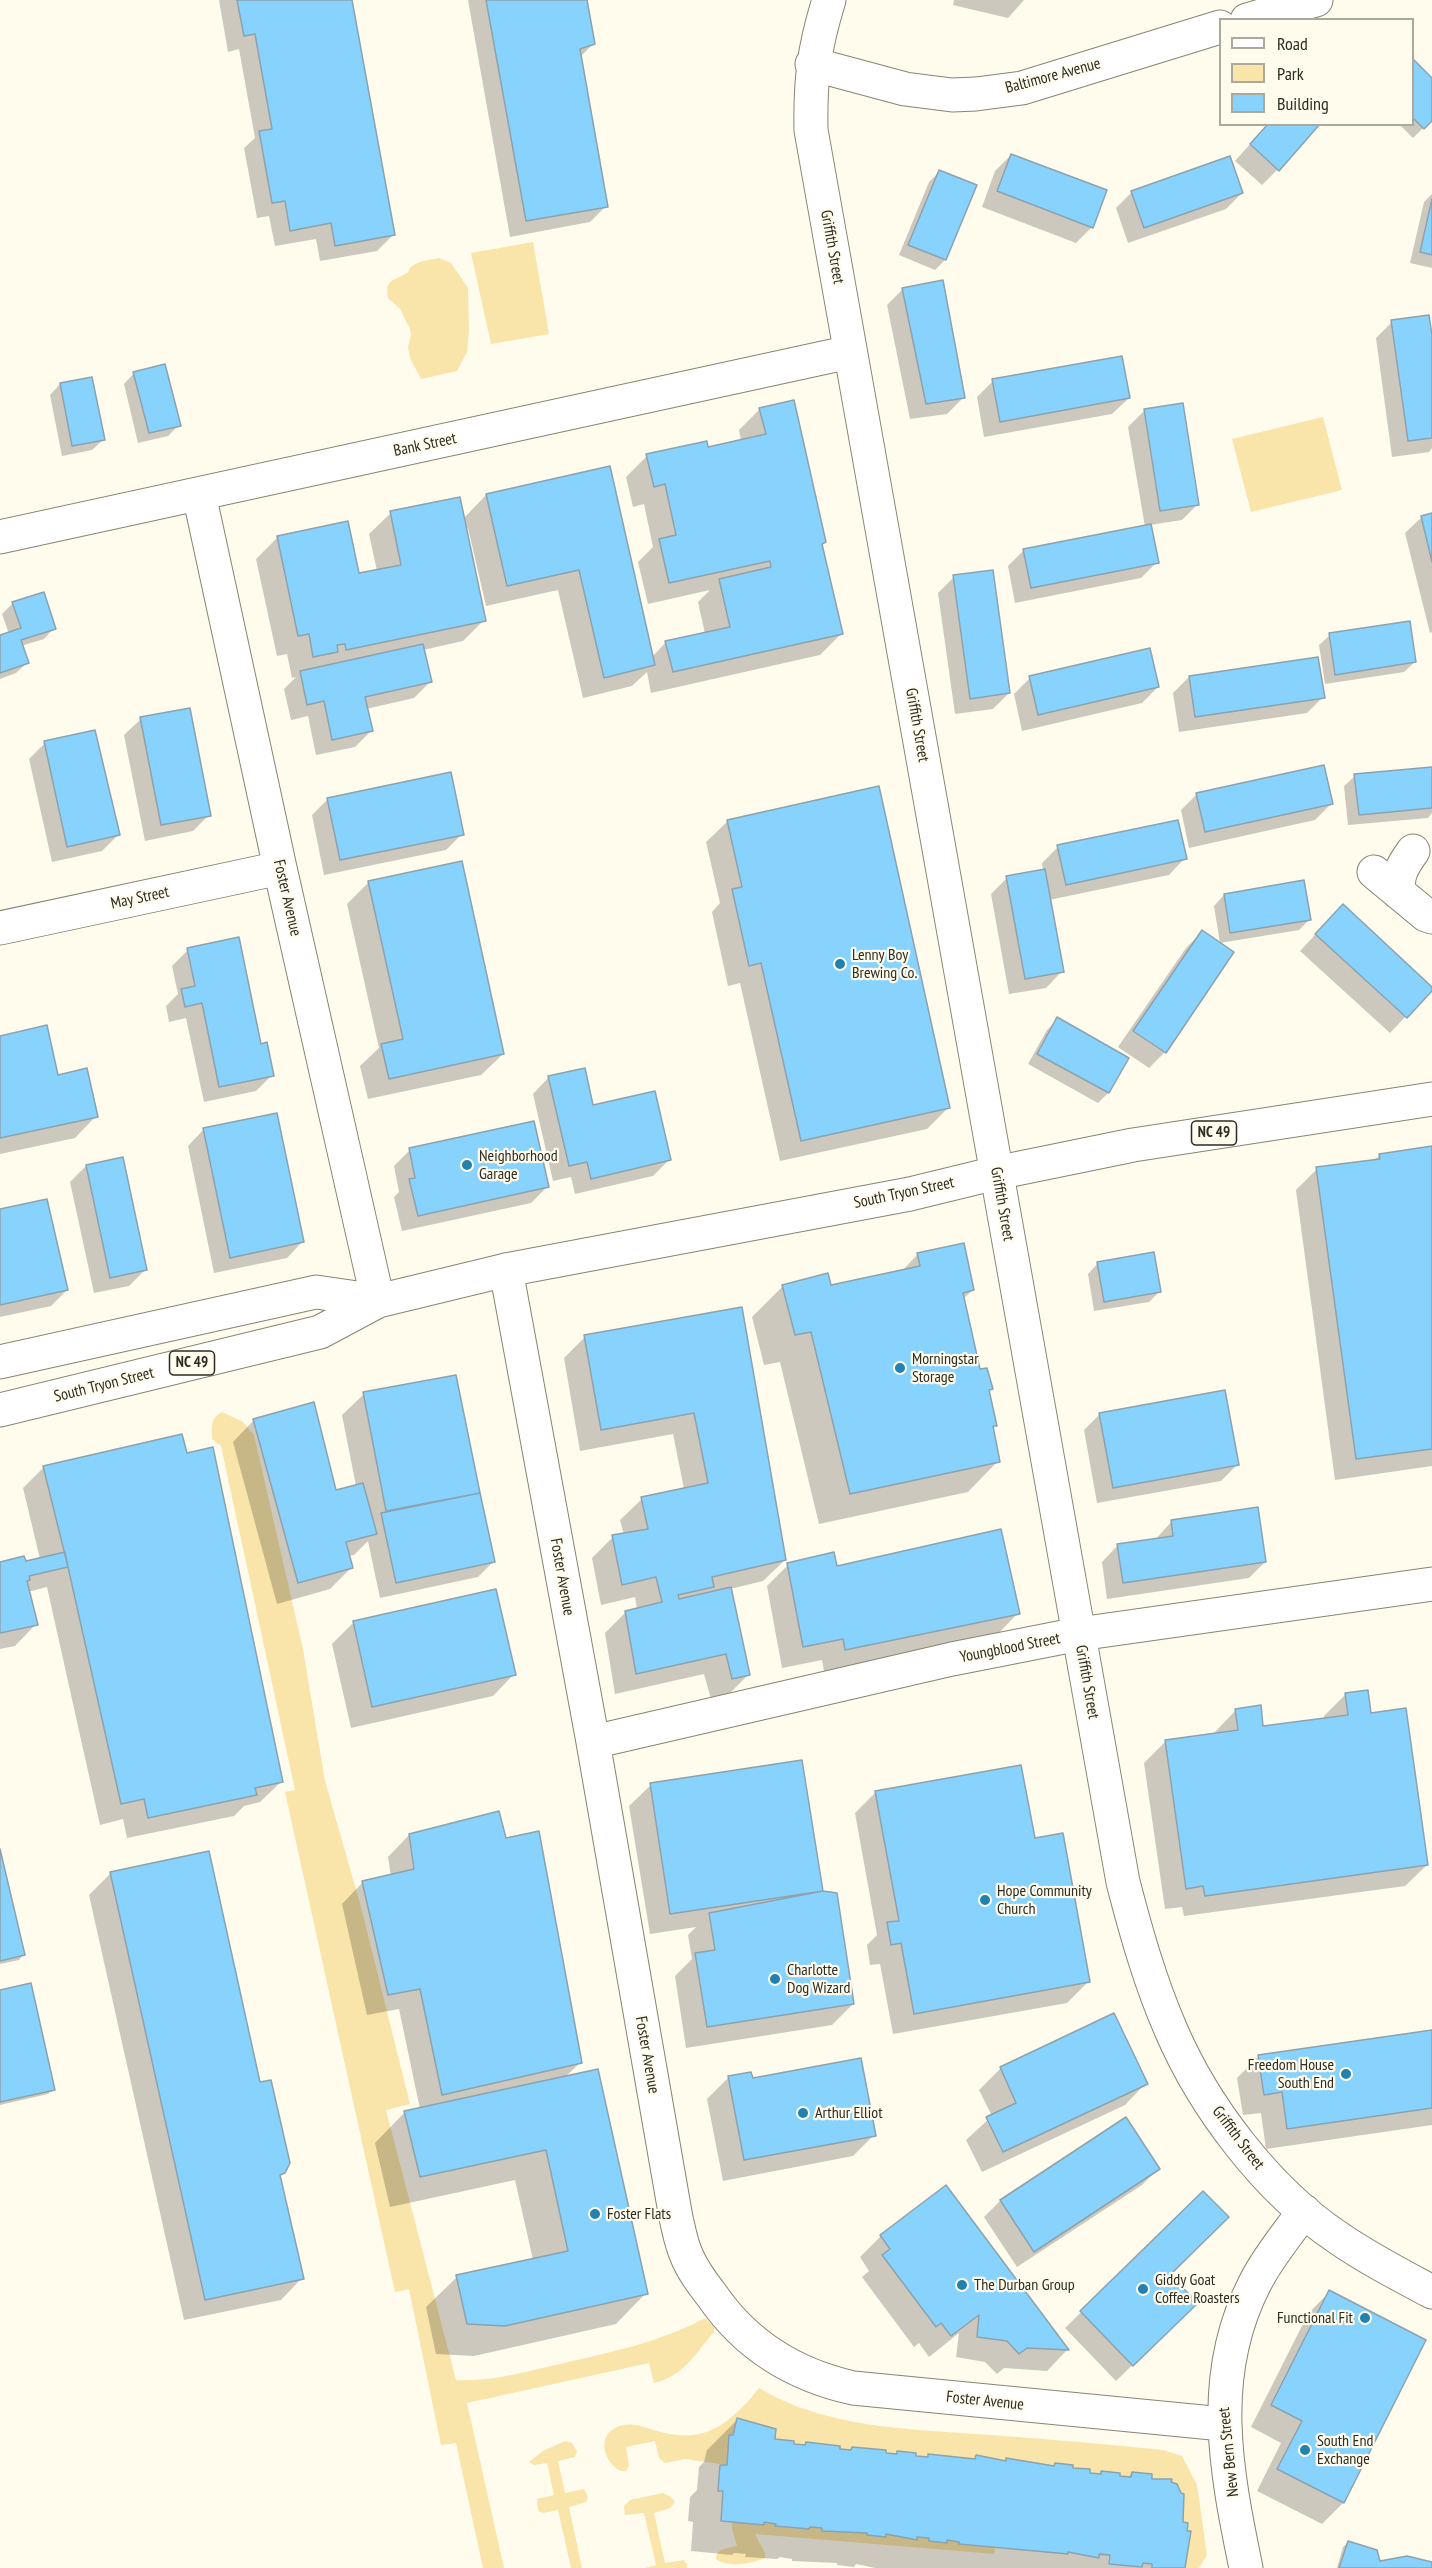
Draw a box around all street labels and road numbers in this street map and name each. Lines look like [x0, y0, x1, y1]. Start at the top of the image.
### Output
street label: Baltimore Avenue [1003, 54, 1103, 98]
street label: Griffith Street [816, 209, 848, 285]
street label: Bank Street [392, 429, 458, 461]
street label: Griffith Street [901, 687, 933, 763]
street label: Foster Avenue [269, 858, 305, 938]
street label: May Street [109, 882, 171, 914]
road number: NC 49 [1192, 1121, 1236, 1145]
street label: Griffith Street [986, 1166, 1018, 1242]
street label: South Tryon Street [852, 1173, 956, 1213]
road number: NC 49 [170, 1351, 214, 1375]
street label: South Tryon Street [52, 1363, 156, 1407]
street label: Foster Avenue [546, 1537, 578, 1617]
street label: Youngblood Street [958, 1629, 1062, 1667]
street label: Griffith Street [1071, 1644, 1103, 1720]
street label: Foster Avenue [631, 2015, 663, 2095]
street label: Griffith Street [1208, 2102, 1268, 2174]
street label: Foster Avenue [945, 2387, 1025, 2415]
street label: New Bern Street [1215, 2406, 1243, 2498]

